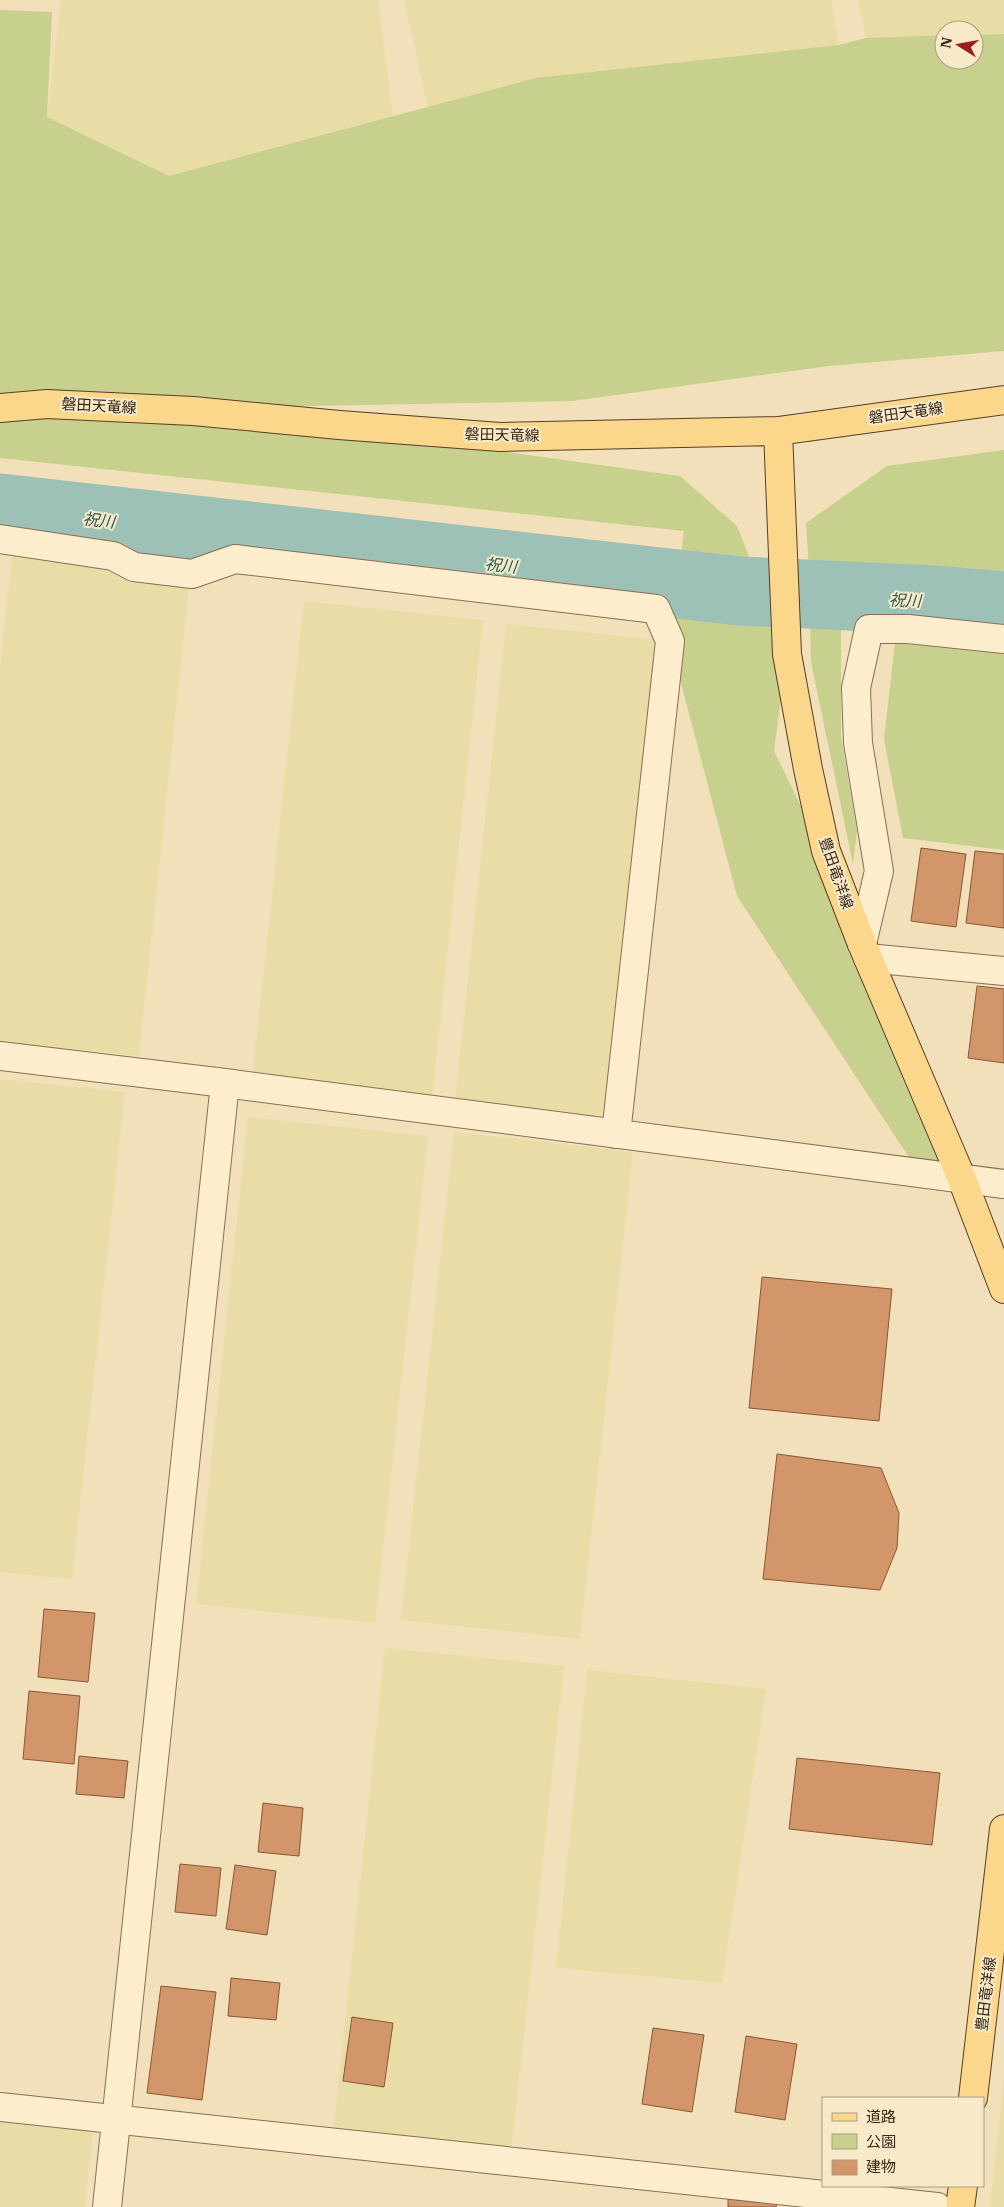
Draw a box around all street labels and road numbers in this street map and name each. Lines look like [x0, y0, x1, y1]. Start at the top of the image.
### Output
street label: 磐田天竜線 [61, 394, 137, 417]
street label: 磐田天竜線 [867, 398, 944, 427]
street label: 磐田天竜線 [464, 424, 540, 445]
street label: 豊田竜洋線 [815, 834, 858, 911]
street label: 豊田竜洋線 [972, 1956, 1000, 2032]

